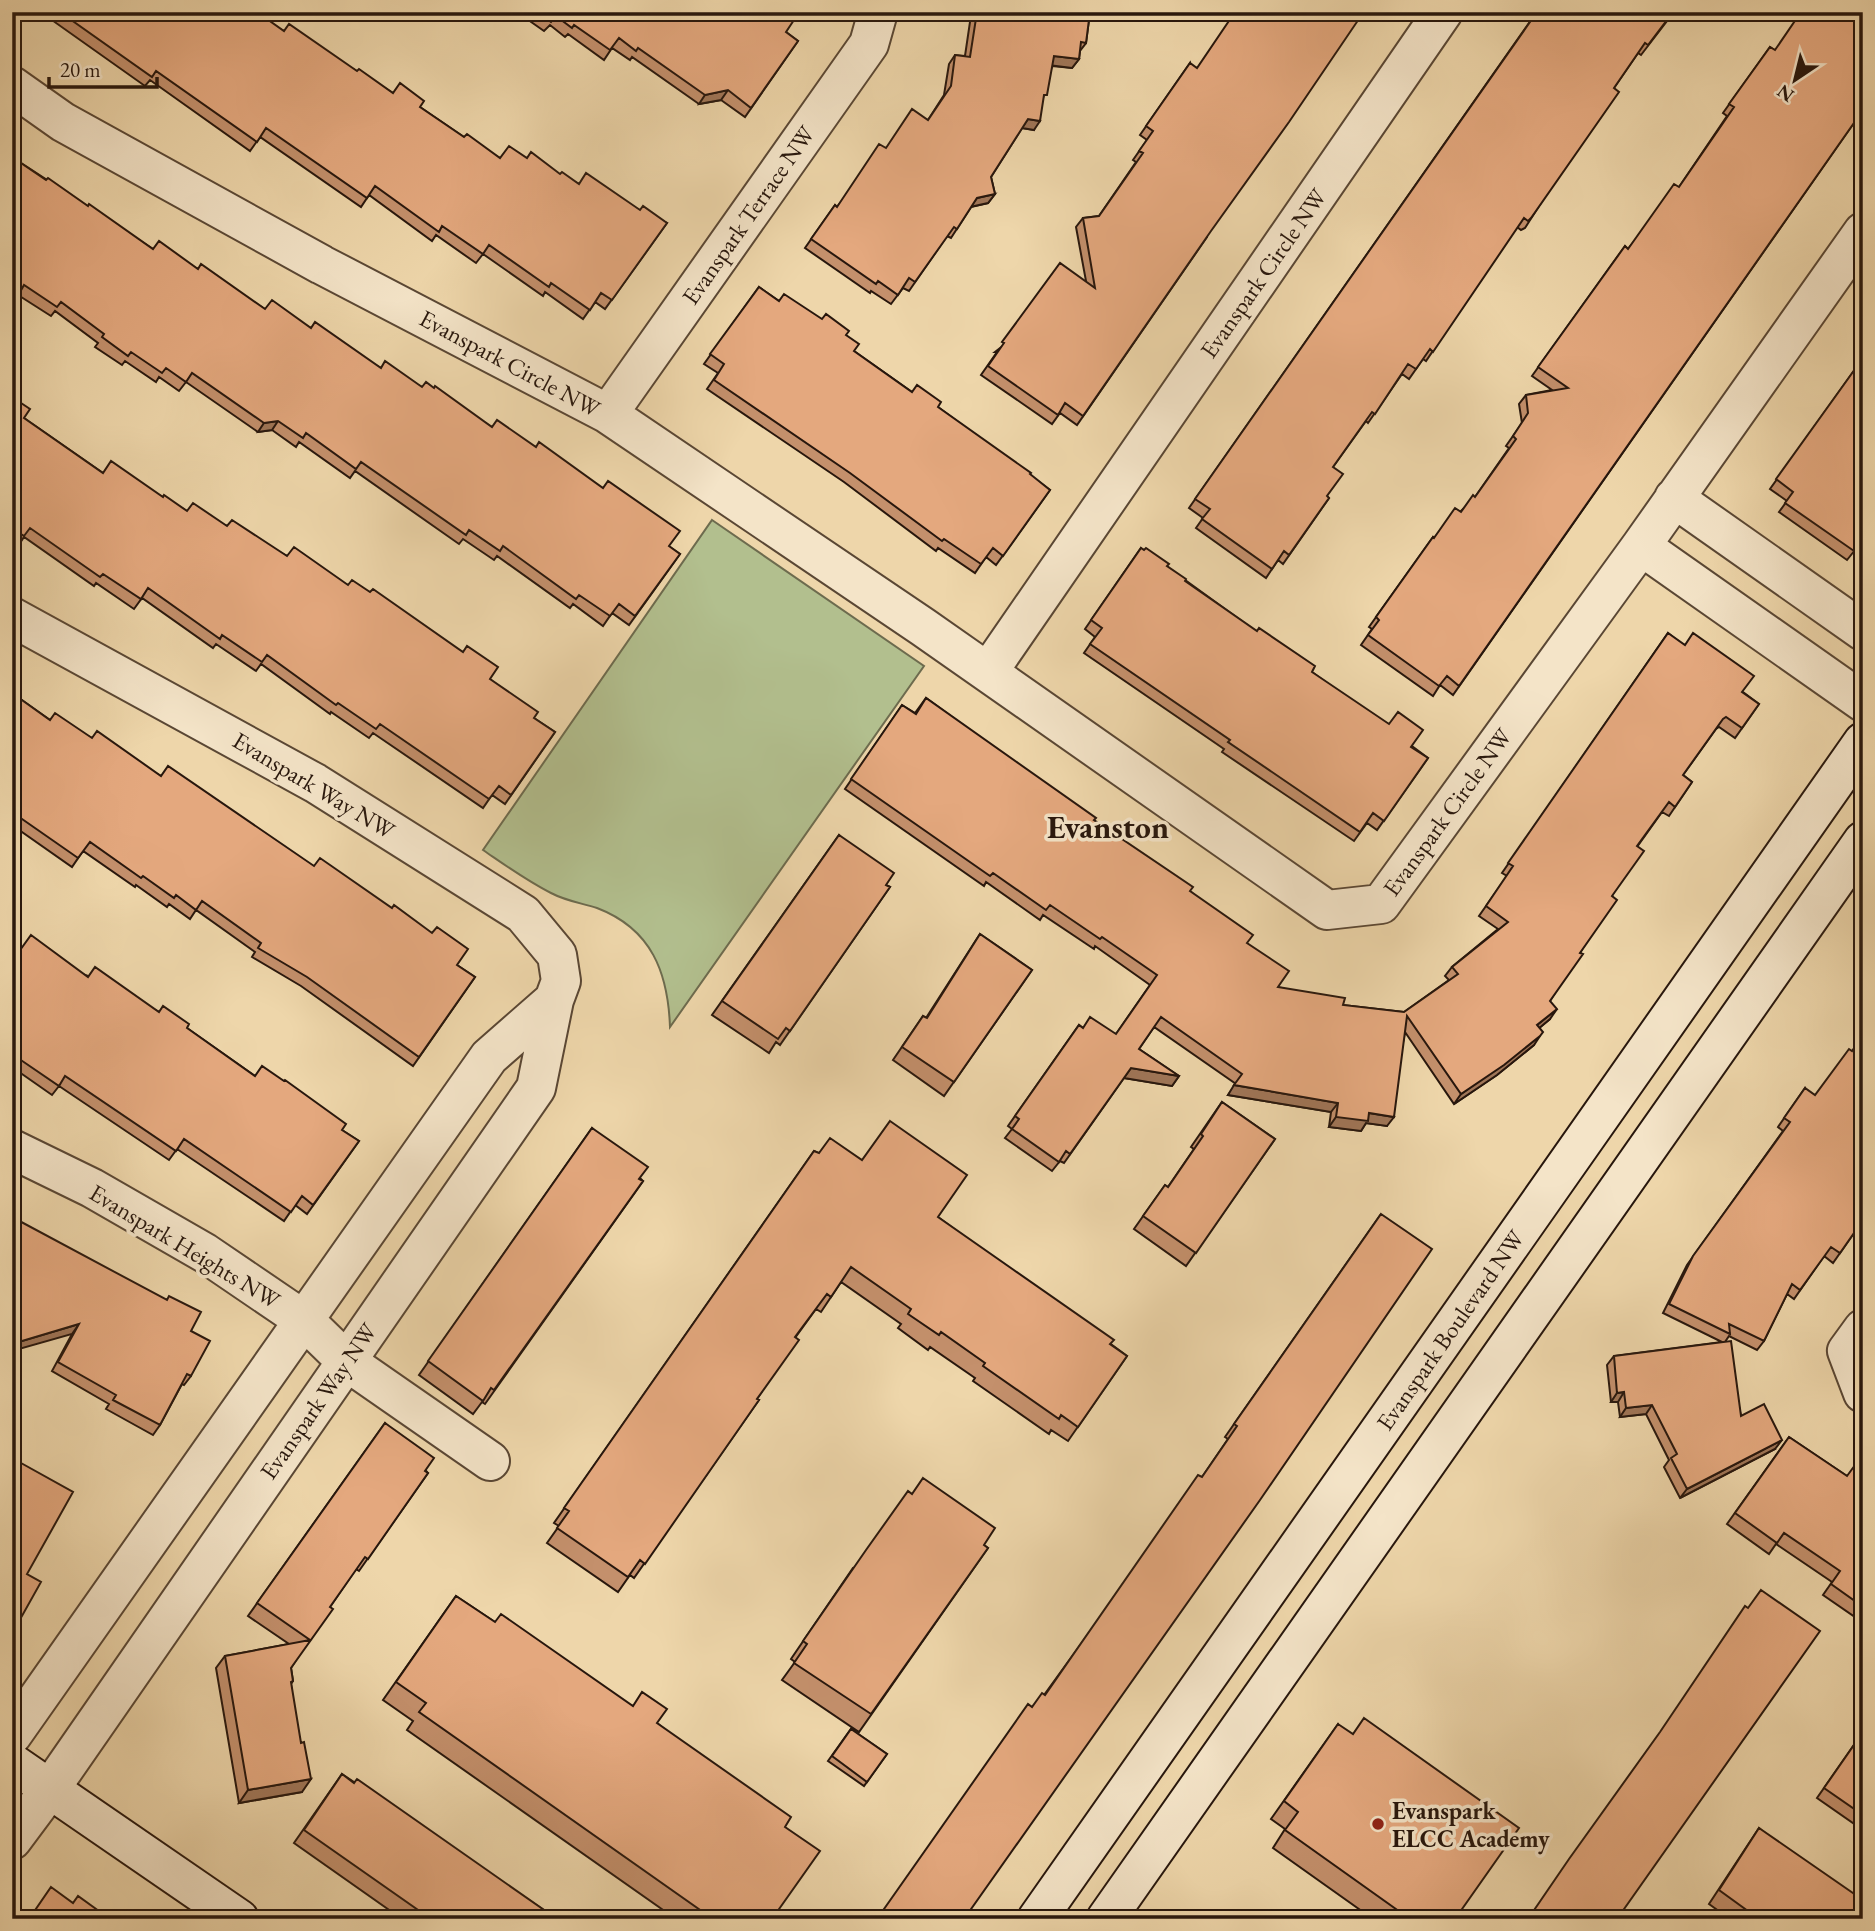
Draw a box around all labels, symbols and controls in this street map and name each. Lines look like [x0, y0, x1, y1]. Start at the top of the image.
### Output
scale bar [49, 46, 158, 90]
north arrow [1759, 46, 1829, 116]
text: 20 m [60, 56, 101, 83]
text: N [1772, 79, 1799, 108]
street label: Evanspark Terrace NW [675, 119, 822, 311]
street label: Evanspark Circle NW [1193, 181, 1334, 364]
street label: Evanspark Circle NW [414, 302, 607, 424]
street label: Evanspark Circle NW [1376, 721, 1519, 902]
street label: Evanspark Way NW [227, 724, 402, 846]
district label: Evanston [1047, 806, 1169, 848]
street label: Evanspark Heights NW [84, 1177, 287, 1316]
street label: Evanspark Boulevard NW [1369, 1223, 1532, 1436]
street label: Evanspark Way NW [253, 1316, 384, 1485]
place label: Evanspark ELCC Academy [1392, 1795, 1550, 1855]
marker: Evanspark ELCC Academy [1370, 1816, 1386, 1832]

